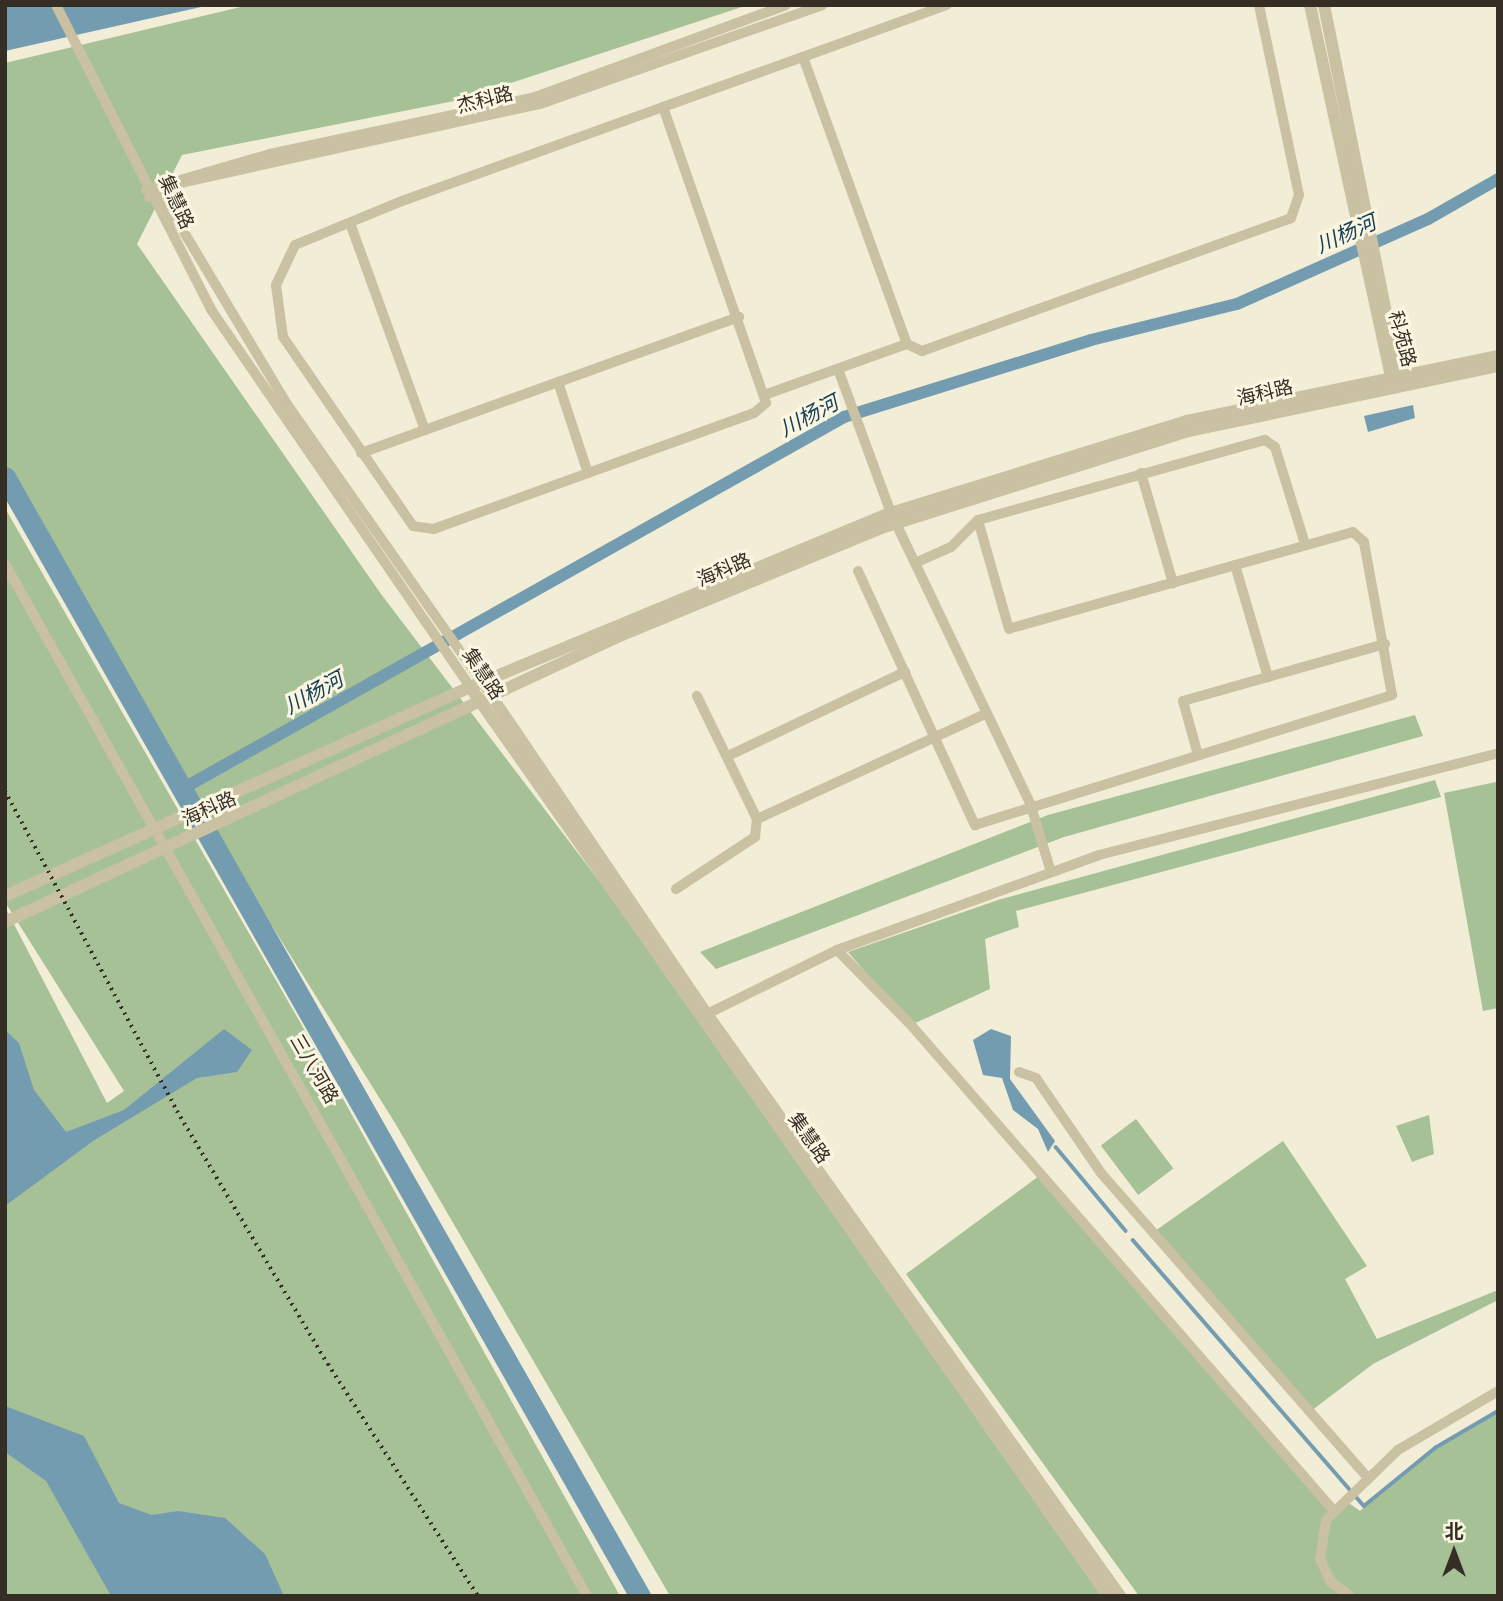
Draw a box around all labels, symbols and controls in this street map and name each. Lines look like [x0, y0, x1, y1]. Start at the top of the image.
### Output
street label: 杰科路 [455, 82, 515, 118]
street label: 集慧路 [154, 171, 198, 233]
water label: 川杨河 [1312, 210, 1380, 258]
street label: 科苑路 [1384, 309, 1420, 369]
street label: 海科路 [1235, 375, 1295, 411]
water label: 川杨河 [775, 390, 843, 442]
street label: 海科路 [693, 548, 755, 592]
street label: 集慧路 [458, 644, 508, 704]
water label: 川杨河 [280, 667, 348, 719]
street label: 海科路 [178, 787, 240, 831]
street label: 三八河路 [285, 1030, 343, 1108]
street label: 集慧路 [783, 1108, 835, 1168]
north arrow [1419, 1517, 1489, 1587]
text: 北 [1444, 1520, 1464, 1542]

